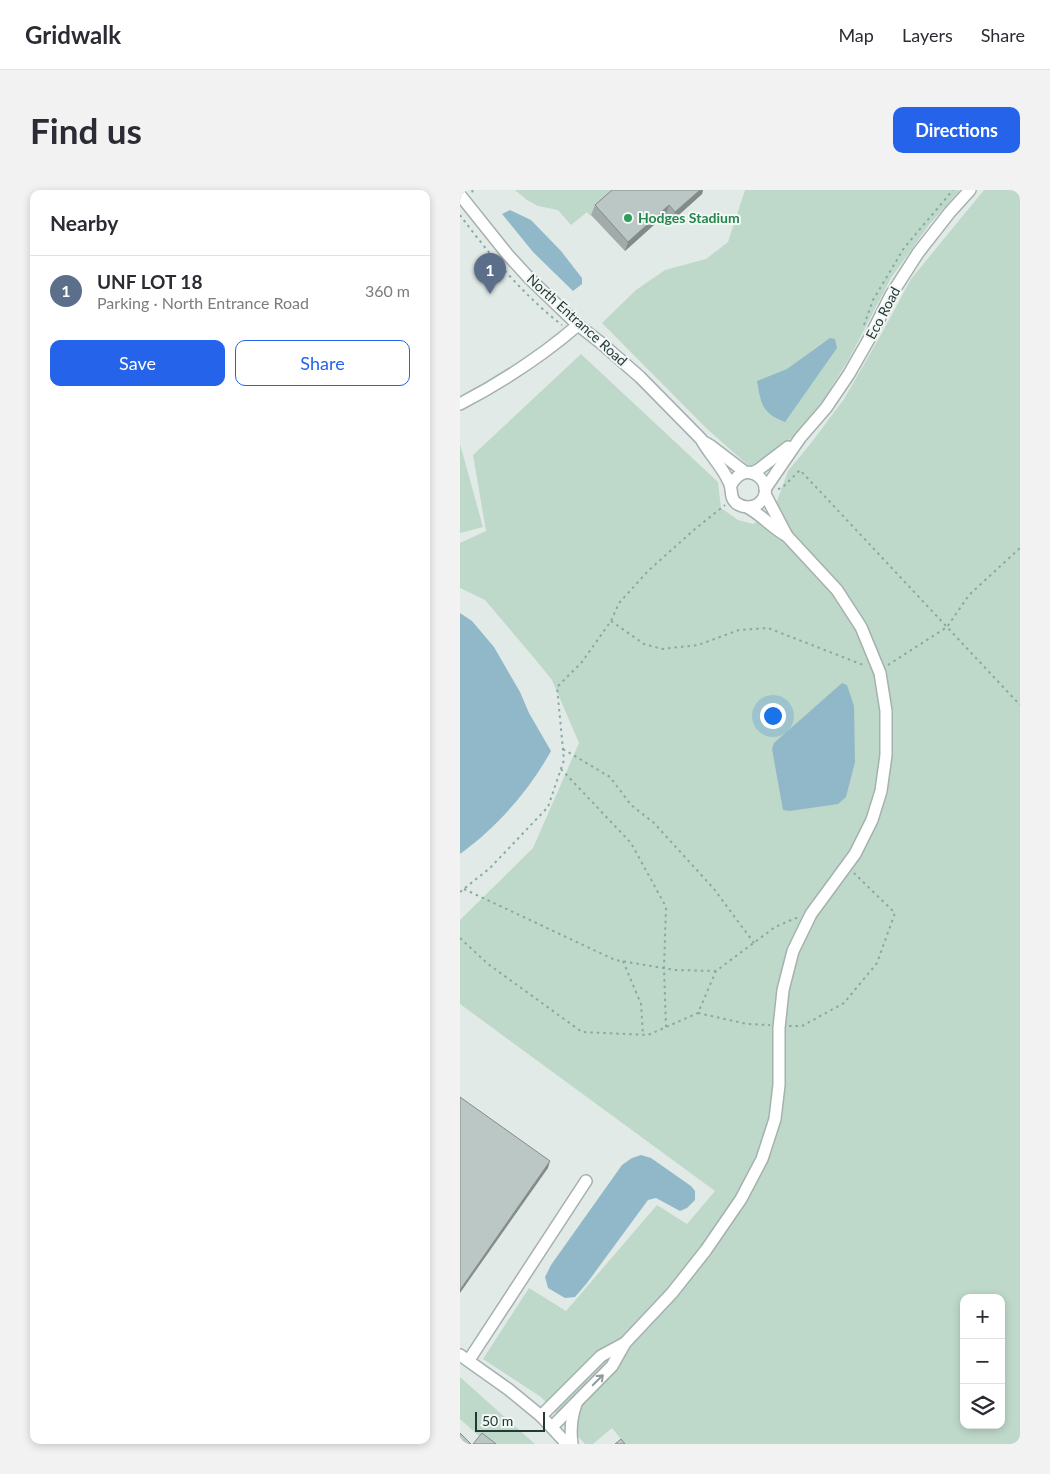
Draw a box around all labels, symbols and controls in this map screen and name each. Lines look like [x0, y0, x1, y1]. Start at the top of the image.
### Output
text: Gridwalk [25, 20, 121, 49]
text: Map [838, 24, 874, 46]
text: Layers [902, 24, 953, 46]
text: Share [981, 24, 1025, 46]
button: Directions [893, 107, 1020, 153]
text: Find us [30, 109, 142, 151]
place label: Hodges Stadium [638, 209, 740, 226]
text: Nearby [50, 210, 118, 235]
marker: Hodges Stadium [622, 212, 634, 224]
pin: 1 [474, 253, 506, 294]
text: UNF LOT 18 [97, 270, 202, 293]
street label: North Entrance Road [524, 270, 631, 369]
text: 1 [61, 281, 71, 300]
text: 360 m [365, 281, 410, 300]
street label: Eco Road [862, 284, 903, 342]
text: Parking · North Entrance Road [97, 293, 309, 312]
button: Save [50, 340, 225, 386]
button: Share [235, 340, 410, 386]
your location [760, 703, 786, 729]
map controls [960, 1294, 1005, 1429]
button: + [960, 1294, 1005, 1339]
button: − [960, 1339, 1005, 1384]
one-way arrow [592, 1374, 604, 1386]
button: layers [960, 1384, 1005, 1429]
scale bar [475, 1409, 545, 1432]
text: 50 m [482, 1412, 513, 1429]

